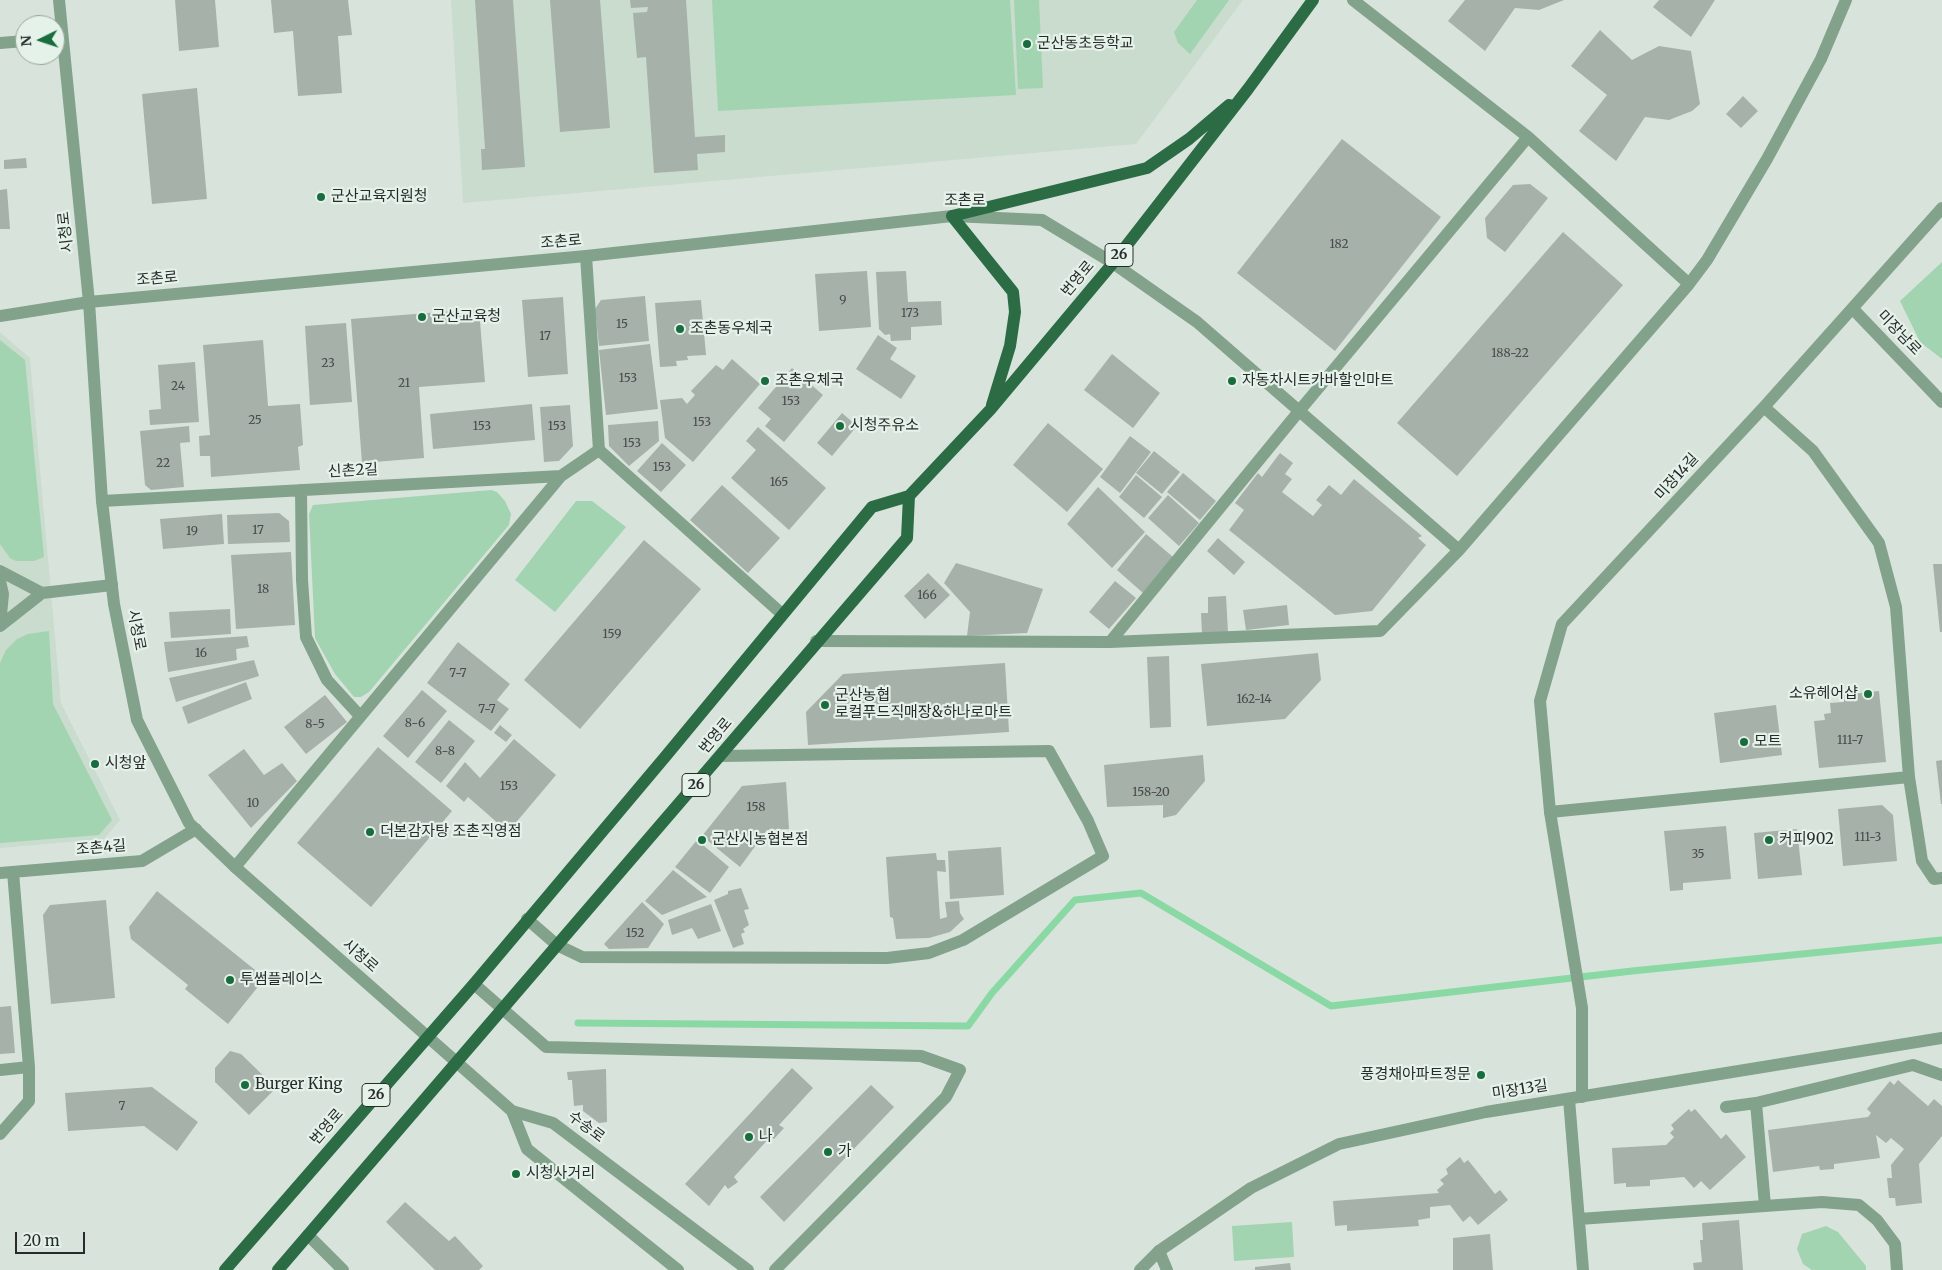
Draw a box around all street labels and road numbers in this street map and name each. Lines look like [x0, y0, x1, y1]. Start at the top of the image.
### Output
street label: 조촌로 [944, 192, 986, 210]
street label: 시청로 [55, 210, 77, 254]
street label: 조촌로 [540, 231, 582, 253]
road number: 26 [1105, 244, 1133, 266]
street label: 번영로 [1058, 257, 1098, 301]
street label: 조촌로 [136, 268, 178, 290]
street label: 미장남로 [1873, 307, 1925, 359]
street label: 미장14길 [1651, 450, 1703, 504]
street label: 신촌2길 [327, 461, 379, 481]
street label: 시청로 [123, 608, 149, 652]
street label: 번영로 [696, 714, 736, 758]
road number: 26 [682, 774, 710, 796]
street label: 조촌4길 [75, 837, 127, 859]
street label: 시청로 [338, 936, 382, 976]
street label: 미장13길 [1491, 1077, 1549, 1103]
road number: 26 [362, 1084, 390, 1106]
street label: 번영로 [307, 1105, 347, 1149]
street label: 수송로 [564, 1107, 608, 1147]

